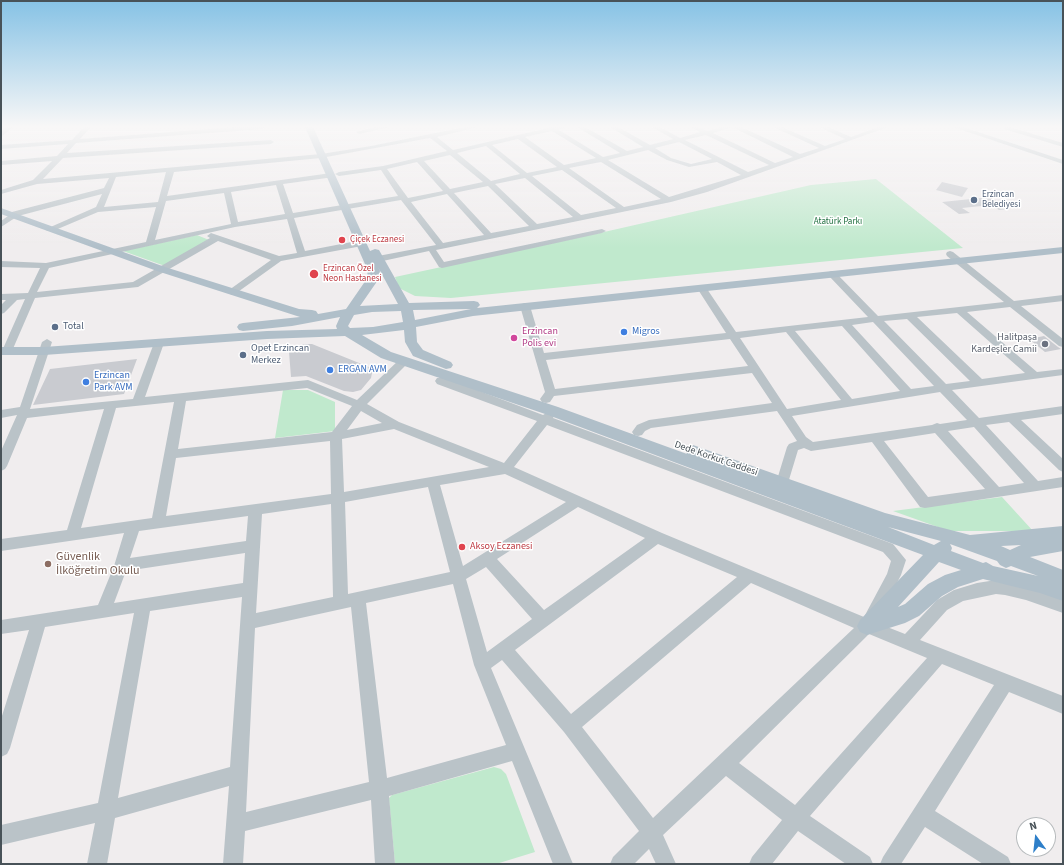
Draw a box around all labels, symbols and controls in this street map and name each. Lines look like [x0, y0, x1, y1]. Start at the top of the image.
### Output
place label: Erzincan Belediyesi [982, 190, 1020, 211]
marker: Erzincan Belediyesi [969, 195, 979, 205]
park label: Atatürk Parkı [814, 217, 862, 227]
marker: Çiçek Eczanesi [337, 235, 347, 245]
place label: Çiçek Eczanesi [350, 235, 404, 245]
place label: Erzincan Özel Neon Hastanesi [323, 264, 382, 285]
marker: Erzincan Özel Neon Hastanesi [308, 268, 320, 280]
place label: Total [63, 321, 84, 333]
marker: Total [50, 322, 60, 332]
place label: Erzincan Polis evi [522, 326, 558, 350]
place label: Migros [632, 326, 660, 338]
marker: Migros [619, 327, 629, 337]
place label: Halitpaşa Kardeşler Camii [971, 332, 1037, 356]
marker: Erzincan Polis evi [509, 333, 519, 343]
marker: Halitpaşa Kardeşler Camii [1040, 339, 1050, 349]
place label: Opet Erzincan Merkez [251, 343, 309, 366]
marker: Opet Erzincan Merkez [238, 350, 248, 360]
place label: ERGAN AVM [338, 364, 387, 376]
marker: ERGAN AVM [325, 365, 335, 375]
place label: Erzincan Park AVM [94, 370, 132, 394]
marker: Erzincan Park AVM [81, 377, 91, 387]
street label: Dede Korkut Caddesi [673, 439, 759, 479]
place label: Aksoy Eczanesi [470, 541, 532, 553]
marker: Aksoy Eczanesi [457, 542, 467, 552]
place label: Güvenlik İlköğretim Okulu [56, 550, 140, 578]
marker: Güvenlik İlköğretim Okulu [43, 559, 53, 569]
north arrow [1016, 817, 1056, 857]
text: N [1028, 818, 1038, 834]

